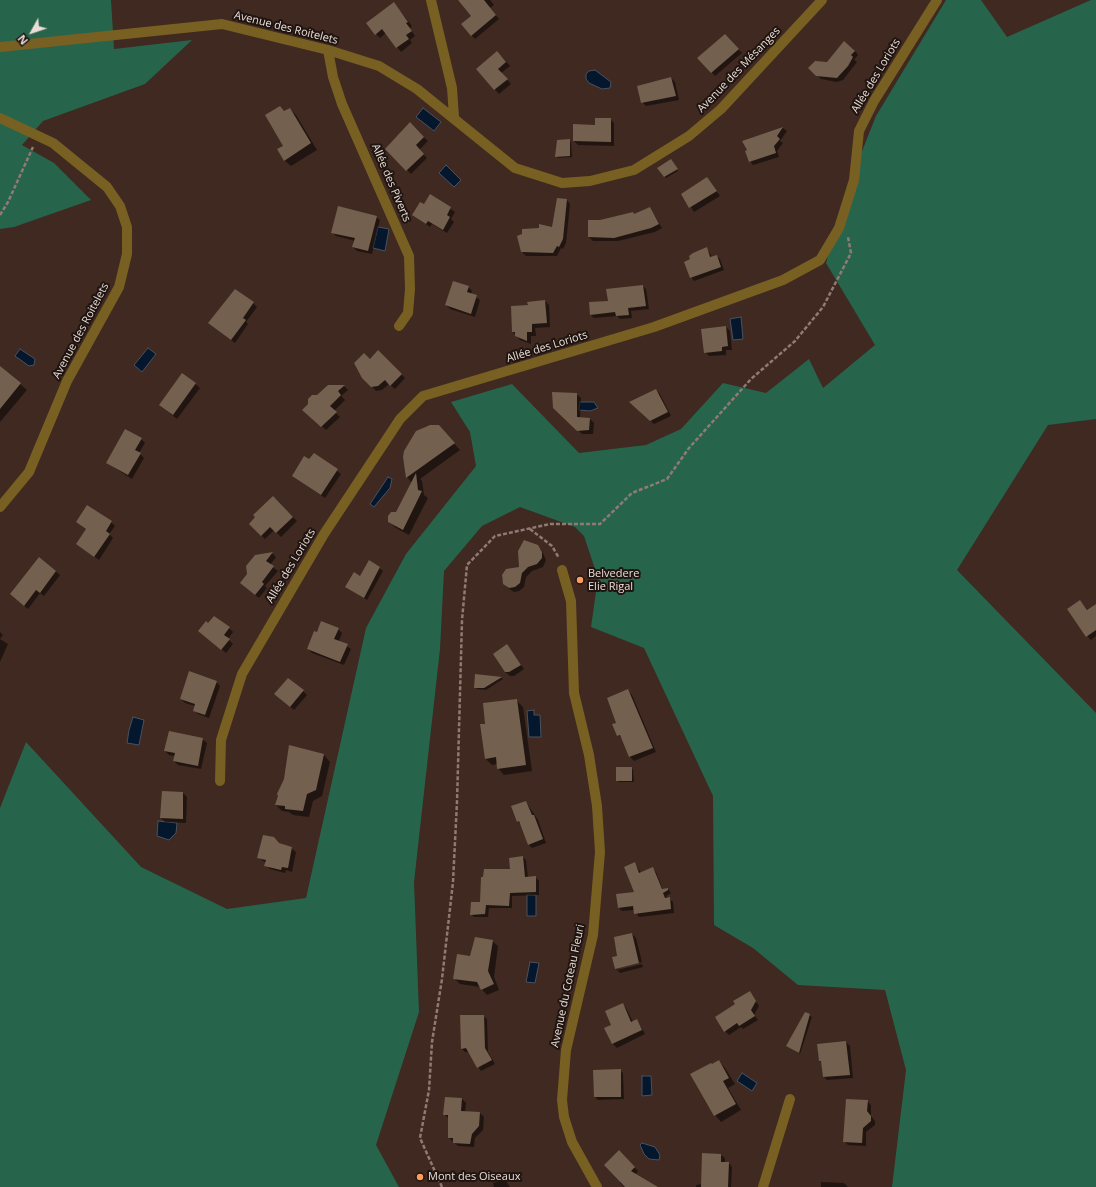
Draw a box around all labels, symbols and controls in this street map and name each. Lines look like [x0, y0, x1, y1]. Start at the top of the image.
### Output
street label: Avenue des Roitelets [233, 9, 339, 47]
north arrow [12, 12, 52, 52]
street label: Avenue des Mésanges [695, 25, 783, 115]
text: N [14, 32, 31, 48]
street label: Allée des Loriots [849, 37, 903, 115]
street label: Allée des Piverts [369, 142, 413, 224]
street label: Avenue des Roitelets [50, 281, 112, 381]
street label: Allée des Loriots [505, 328, 589, 366]
street label: Allée des Loriots [264, 527, 318, 605]
place label: Belvedere Elie Rigal [588, 567, 639, 593]
marker: Belvedere Elie Rigal [575, 575, 585, 585]
street label: Avenue du Coteau Fleuri [548, 923, 588, 1049]
place label: Mont des Oiseaux [428, 1170, 520, 1184]
marker: Mont des Oiseaux [415, 1172, 425, 1182]

